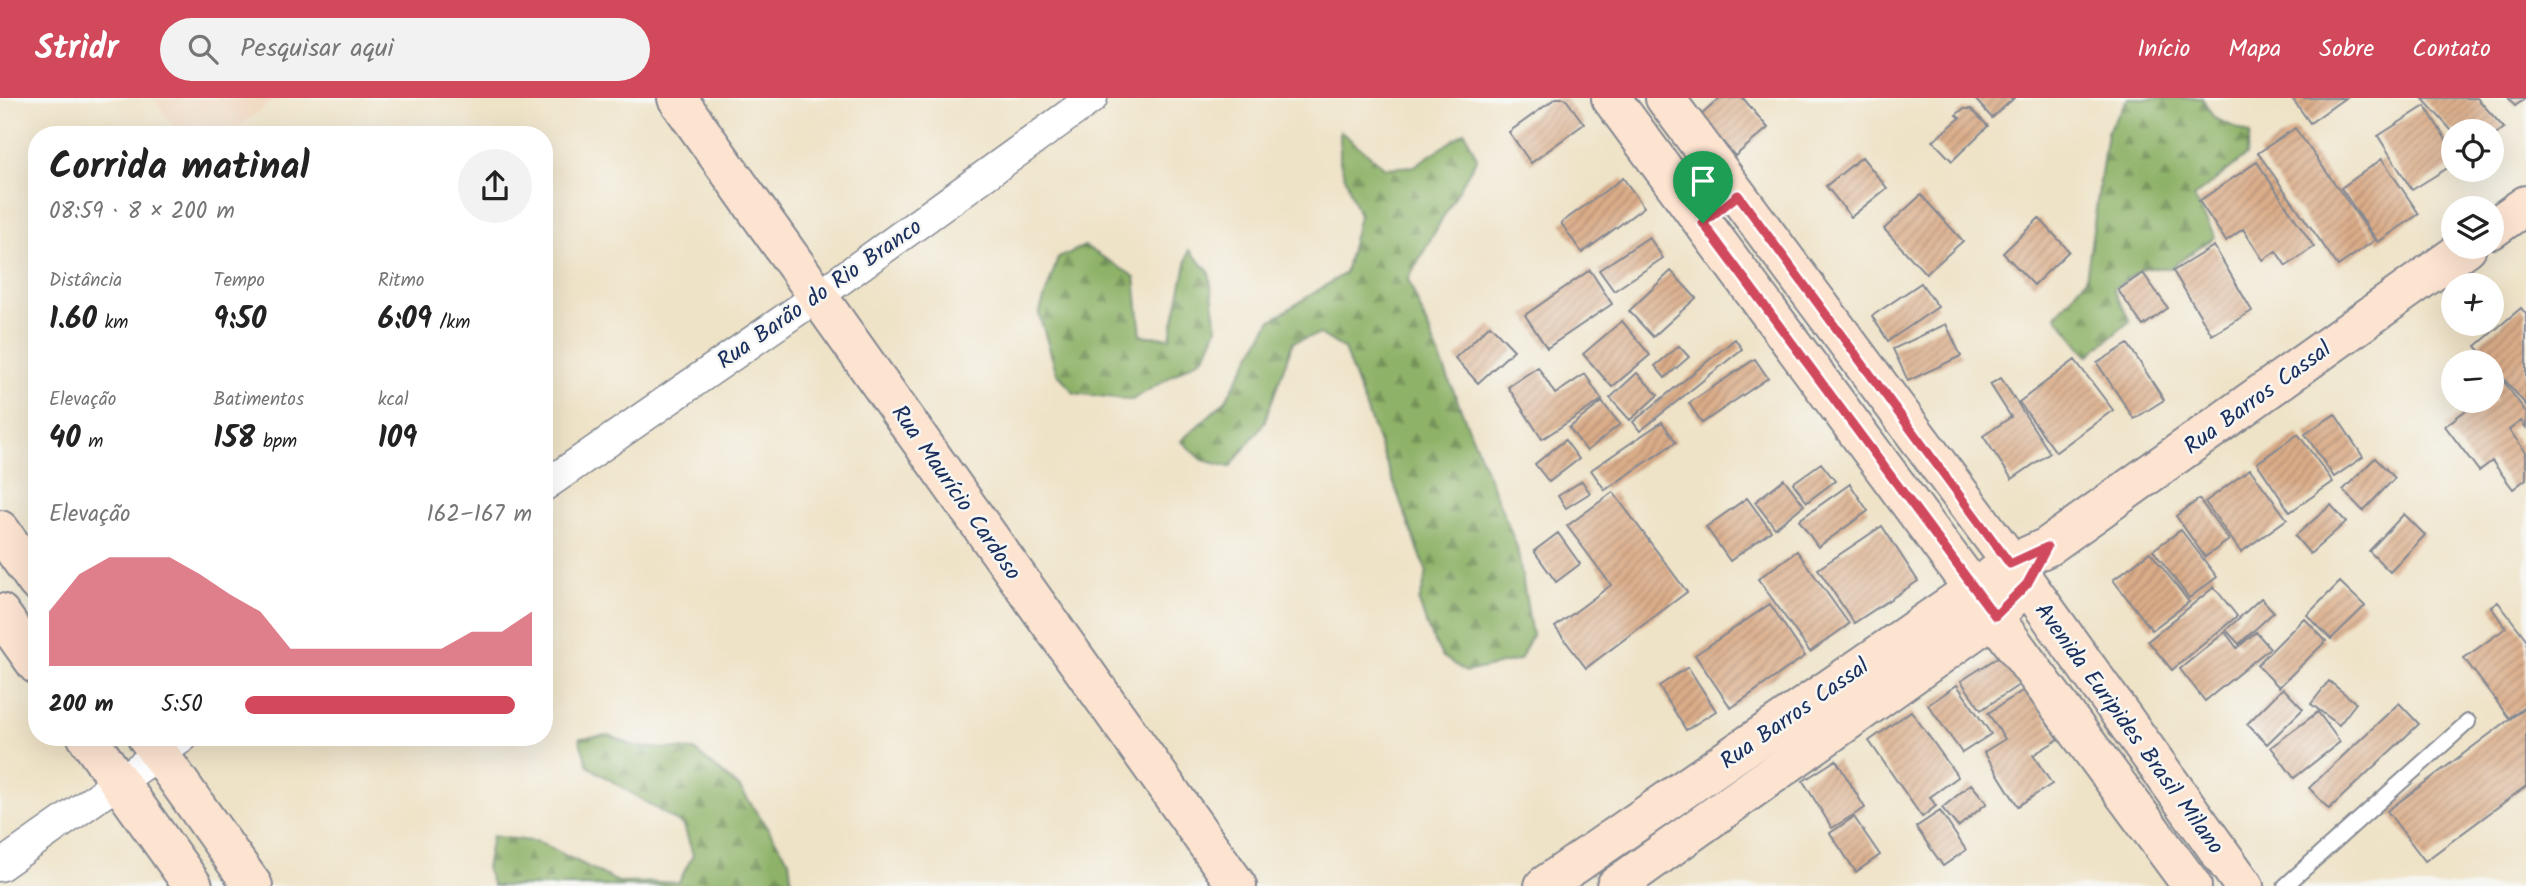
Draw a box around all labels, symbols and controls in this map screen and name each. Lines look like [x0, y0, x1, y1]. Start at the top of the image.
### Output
search box [160, 18, 650, 81]
text: Stridr [35, 23, 118, 76]
text: Pesquisar aqui [240, 28, 394, 70]
icon: search [184, 30, 222, 68]
text: Início [2137, 30, 2190, 69]
text: Mapa [2228, 30, 2281, 69]
text: Sobre [2319, 30, 2374, 69]
text: Contato [2412, 30, 2491, 69]
map controls [2441, 119, 2504, 413]
button: locate [2441, 119, 2504, 182]
text: Corrida matinal [49, 138, 310, 198]
button: share [458, 149, 532, 223]
pin [1673, 151, 1733, 223]
icon: arrive [1684, 162, 1722, 200]
text: 08:59 · 8 × 200 m [49, 194, 235, 230]
button: layers [2441, 196, 2504, 259]
street label: Rua Barão do Rio Branco [710, 210, 930, 379]
text: Distância [49, 266, 122, 296]
text: Tempo [213, 266, 265, 296]
text: Ritmo [378, 266, 424, 296]
button: + [2441, 273, 2504, 336]
text: 1.60 [49, 296, 97, 344]
text: 9:50 [213, 296, 266, 344]
text: 6:09 [378, 296, 432, 344]
text: km [97, 308, 128, 338]
text: /km [432, 308, 470, 338]
street label: Rua Barros Cassal [2177, 332, 2340, 465]
button: − [2441, 350, 2504, 413]
text: Elevação [49, 385, 116, 415]
text: Batimentos [213, 385, 304, 415]
text: kcal [378, 385, 409, 415]
street label: Rua Maurício Cardoso [881, 398, 1030, 588]
text: 40 [49, 415, 81, 463]
text: 158 [213, 415, 255, 463]
text: 109 [378, 415, 417, 463]
text: m [81, 427, 104, 457]
text: bpm [255, 427, 297, 457]
text: Elevação [49, 497, 131, 533]
text: 162–167 m [426, 497, 532, 533]
street label: Avenida Euripides Brasil Milano [2024, 596, 2232, 863]
street label: Rua Barros Cassal [1713, 649, 1878, 780]
text: 200 m [49, 687, 114, 723]
text: 5:50 [161, 687, 203, 723]

